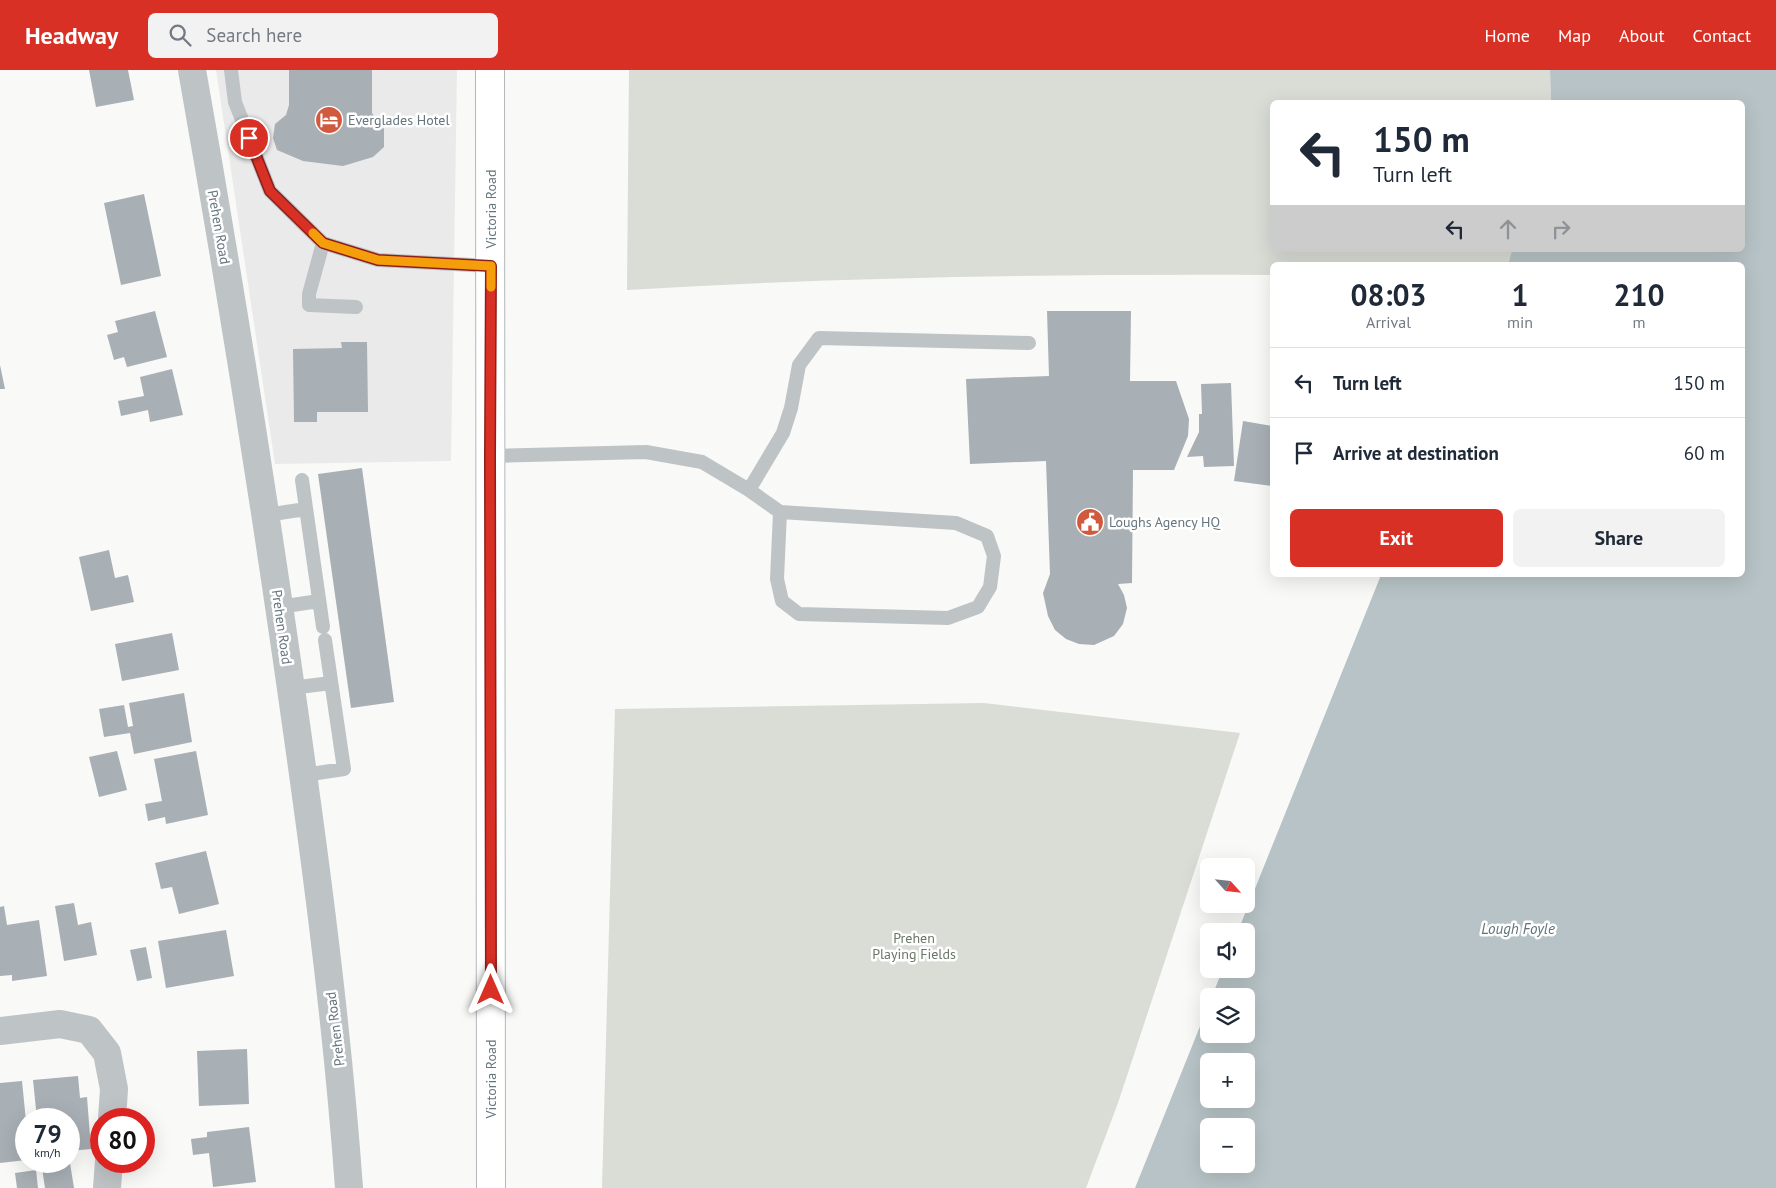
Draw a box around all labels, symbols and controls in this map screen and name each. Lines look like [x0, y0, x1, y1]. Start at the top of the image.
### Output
search box [148, 13, 498, 58]
text: Headway [25, 20, 118, 51]
icon: search [166, 21, 194, 49]
text: Search here [206, 23, 302, 47]
text: Home [1484, 24, 1530, 47]
text: Map [1558, 24, 1591, 47]
text: About [1619, 24, 1665, 47]
text: Contact [1693, 24, 1751, 47]
hotel icon: Everglades Hotel [314, 105, 344, 135]
place label: Everglades Hotel [348, 111, 450, 129]
text: 150 m [1373, 116, 1470, 162]
pin [228, 117, 270, 159]
icon: left [1290, 120, 1355, 185]
icon: arrive [235, 124, 263, 152]
text: Turn left [1373, 160, 1452, 188]
street label: Victoria Road [482, 170, 500, 249]
street label: Prehen Road [204, 188, 234, 266]
icon: left [1441, 215, 1469, 243]
icon: ahead [1494, 215, 1522, 243]
icon: right [1547, 215, 1575, 243]
text: 08:03 [1350, 275, 1427, 314]
text: 1 [1512, 275, 1529, 314]
text: 210 [1613, 275, 1665, 314]
text: Arrival [1366, 312, 1411, 332]
text: min [1507, 312, 1533, 332]
text: m [1633, 312, 1646, 332]
icon: left [1290, 369, 1318, 397]
text: Turn left [1333, 371, 1402, 395]
text: 150 m [1673, 371, 1725, 395]
icon: arrive [1290, 439, 1318, 467]
text: Arrive at destination [1333, 441, 1499, 465]
text: 60 m [1684, 441, 1725, 465]
public building icon: Loughs Agency HQ [1075, 507, 1105, 537]
button: Exit [1290, 509, 1503, 567]
button: Share [1513, 509, 1725, 567]
place label: Loughs Agency HQ [1109, 513, 1220, 531]
street label: Prehen Road [268, 589, 296, 665]
north arrow [1200, 858, 1255, 912]
map controls [1200, 858, 1255, 1173]
water label: Lough Foyle [1481, 919, 1555, 938]
button: sound [1200, 923, 1255, 978]
park label: Prehen Playing Fields [872, 929, 956, 963]
position arrow [464, 963, 516, 1015]
button: layers [1200, 988, 1255, 1043]
street label: Prehen Road [321, 991, 349, 1067]
street label: Victoria Road [482, 1040, 500, 1119]
button: + [1200, 1053, 1255, 1108]
speed limit sign: 80 [90, 1108, 155, 1173]
text: 79 [33, 1118, 62, 1150]
button: − [1200, 1118, 1255, 1173]
text: km/h [34, 1145, 61, 1160]

